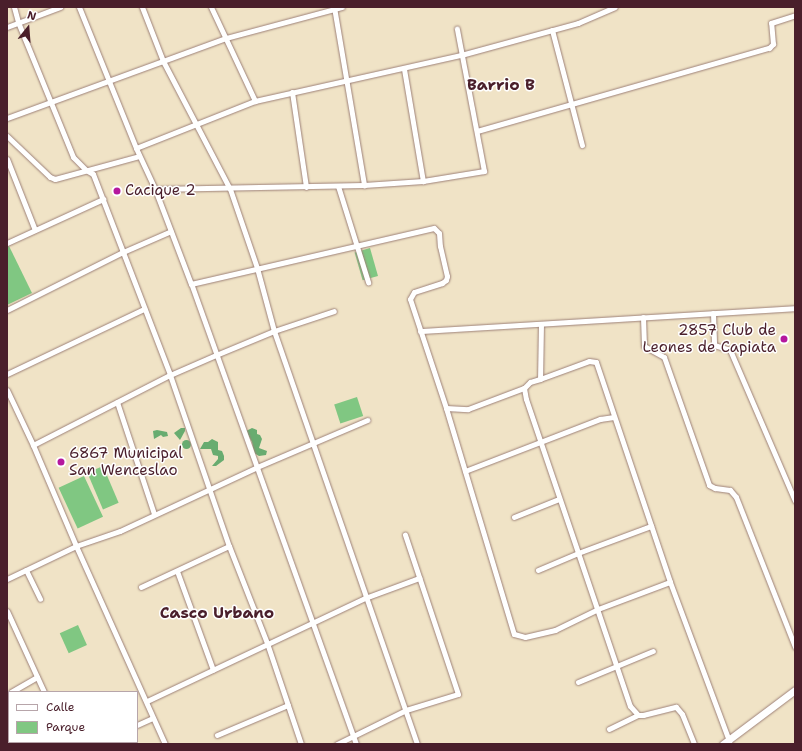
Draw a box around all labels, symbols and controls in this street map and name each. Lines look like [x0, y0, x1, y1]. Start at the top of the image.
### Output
north arrow [8, 8, 48, 48]
text: N [25, 8, 38, 24]
district label: Barrio B [467, 75, 535, 95]
place label: Cacique 2 [125, 182, 196, 200]
marker: Cacique 2 [112, 186, 122, 196]
place label: 2857 Club de Leones de Capiata [642, 321, 776, 356]
marker: 2857 Club de Leones de Capiata [779, 334, 789, 344]
place label: 6867 Municipal San Wenceslao [69, 444, 183, 479]
marker: 6867 Municipal San Wenceslao [56, 457, 66, 467]
district label: Casco Urbano [160, 603, 274, 623]
legend [8, 691, 138, 743]
text: Calle [46, 699, 75, 715]
text: Parque [46, 719, 85, 735]

